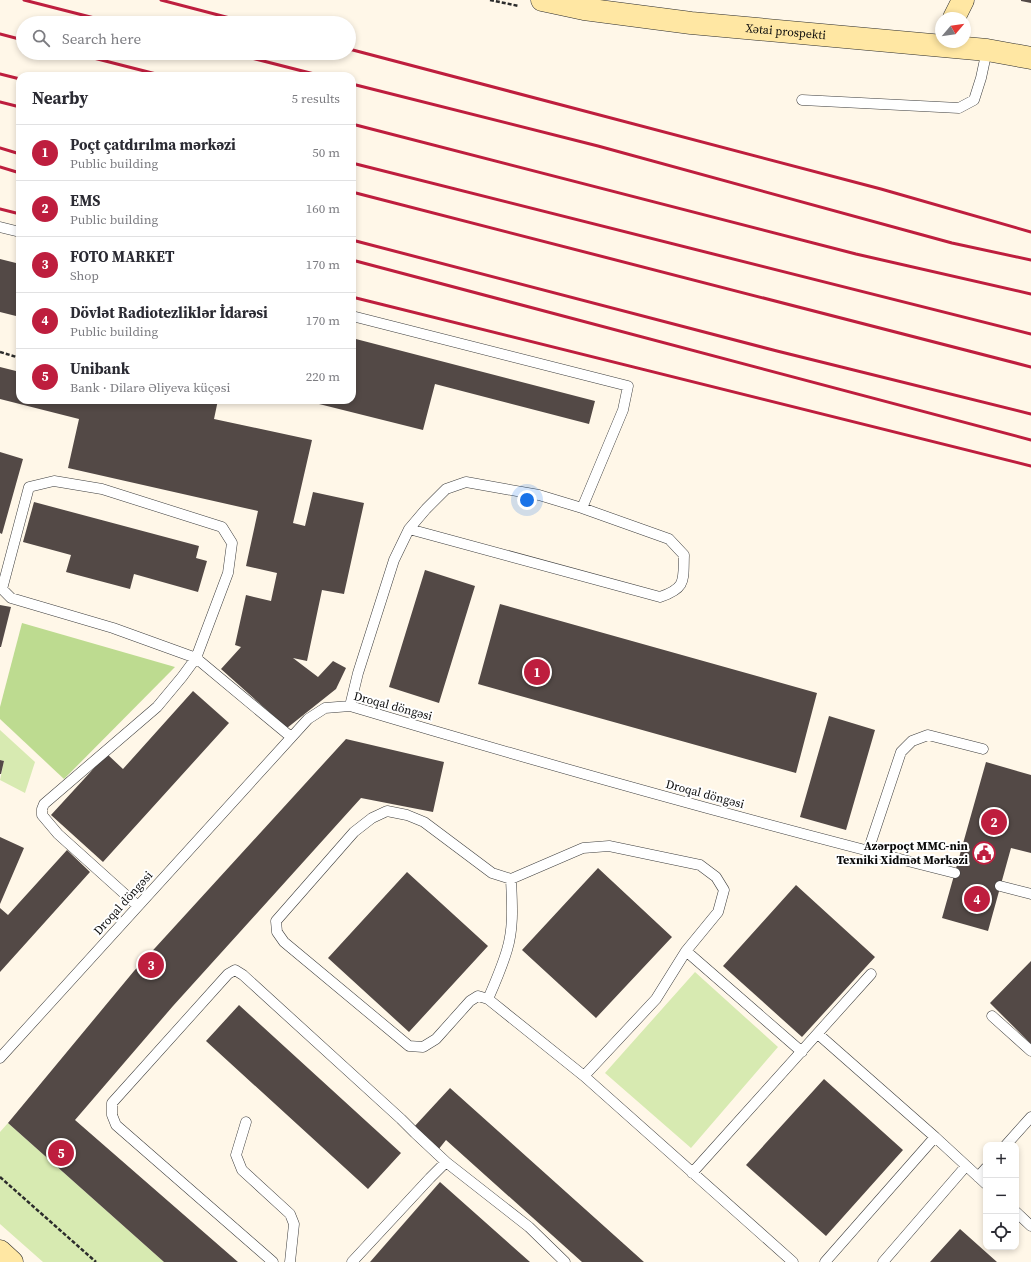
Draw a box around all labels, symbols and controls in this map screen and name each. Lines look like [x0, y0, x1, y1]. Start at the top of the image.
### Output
north arrow [935, 12, 971, 48]
search box [16, 16, 356, 60]
street label: Xətai prospekti [745, 20, 827, 43]
icon: search [30, 27, 52, 49]
text: Search here [62, 28, 141, 49]
text: Nearby [32, 86, 88, 110]
text: 5 results [292, 90, 340, 107]
text: Poçt çatdırılma mərkəzi [70, 134, 236, 155]
text: 1 [41, 144, 49, 161]
text: 50 m [312, 144, 340, 161]
text: Public building [70, 155, 158, 172]
text: EMS [70, 190, 100, 211]
text: 2 [41, 200, 49, 217]
text: 160 m [306, 200, 340, 217]
text: Public building [70, 211, 158, 228]
text: FOTO MARKET [70, 246, 174, 267]
text: 3 [41, 256, 49, 273]
text: 170 m [306, 256, 340, 273]
text: Shop [70, 267, 99, 284]
text: Dövlət Radiotezliklər İdarəsi [70, 302, 268, 323]
text: 4 [41, 312, 49, 329]
text: 170 m [306, 312, 340, 329]
text: Public building [70, 323, 158, 340]
text: Unibank [70, 358, 130, 379]
text: 5 [41, 368, 49, 385]
text: 220 m [306, 368, 340, 385]
text: Bank · Dilarə Əliyeva küçəsi [70, 379, 230, 396]
your location [517, 490, 537, 510]
pin: 1 [524, 657, 550, 687]
street label: Droqal döngəsi [352, 688, 435, 724]
street label: Droqal döngəsi [664, 776, 747, 812]
pin: 2 [981, 807, 1007, 837]
place label: Azərpoçt MMC-nin Texniki Xidmət Mərkəzi [836, 838, 969, 868]
public building icon: Azərpoçt MMC-nin Texniki Xidmət Mərkəzi [971, 840, 997, 866]
street label: Droqal döngəsi [90, 867, 156, 938]
pin: 4 [964, 884, 990, 914]
pin: 3 [138, 950, 164, 980]
pin: 5 [48, 1138, 74, 1168]
map controls [983, 1142, 1019, 1250]
button: + [983, 1142, 1019, 1178]
button: − [983, 1178, 1019, 1214]
button: locate [983, 1214, 1019, 1250]

